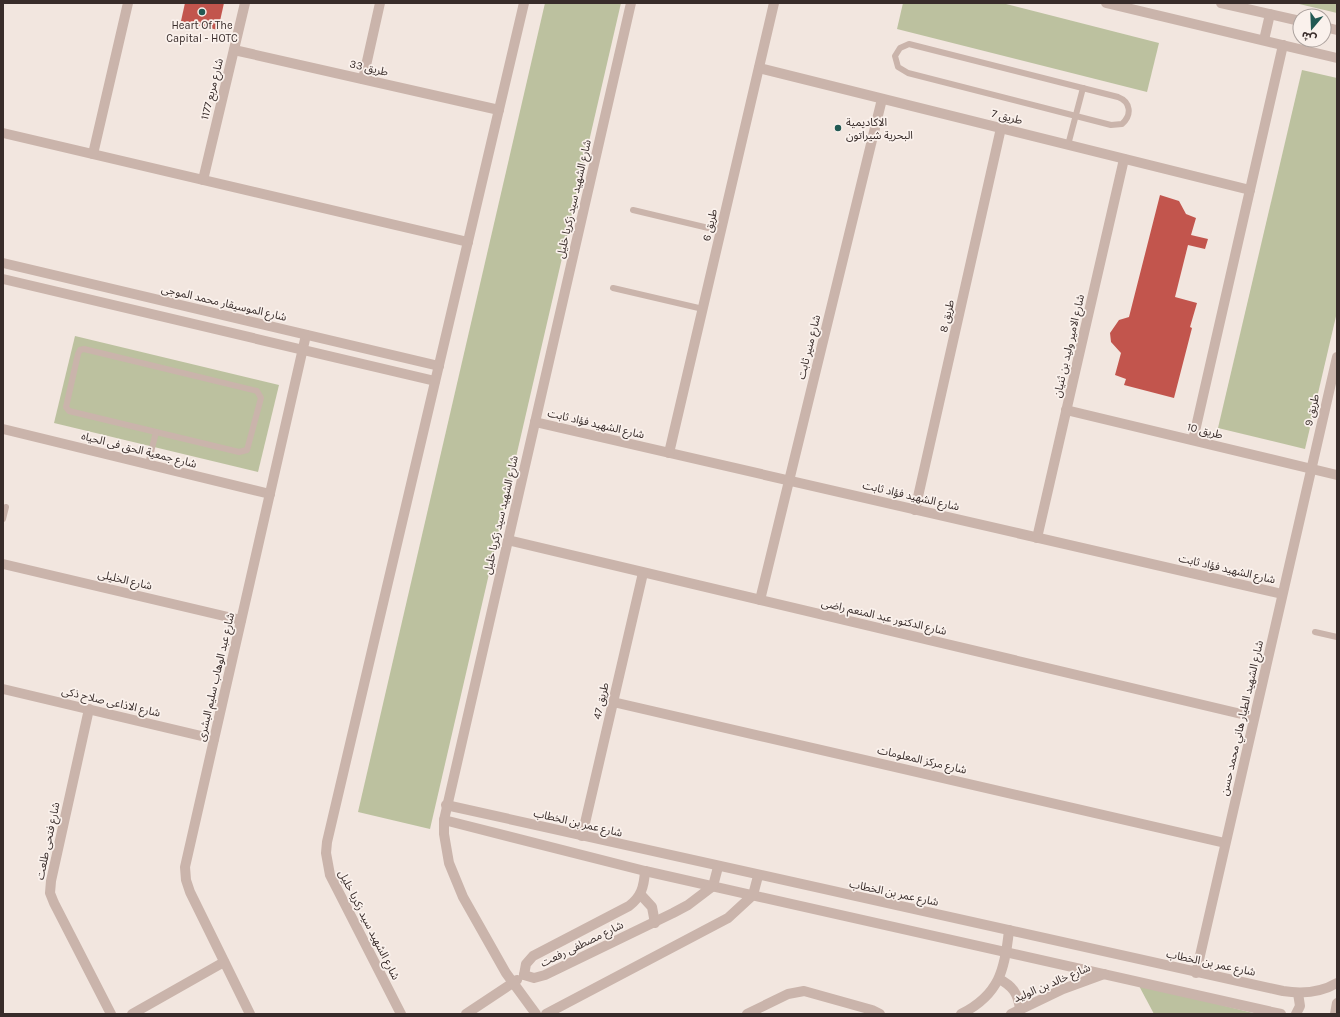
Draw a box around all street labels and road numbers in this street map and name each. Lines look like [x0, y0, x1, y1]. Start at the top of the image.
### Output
street label: شارع مربع 1177 [198, 57, 227, 121]
street label: طريق 33 [348, 57, 390, 79]
street label: طريق 7 [990, 107, 1024, 127]
street label: شارع الشهيد سيد زكريا خليل [554, 138, 595, 260]
street label: طريق 6 [700, 208, 720, 242]
street label: شارع الموسيقار محمد الموجى [160, 282, 288, 325]
street label: شارع الامير وليد بن ثنيان [1051, 293, 1088, 399]
street label: طريق 8 [937, 298, 957, 334]
street label: شارع منير ثابت [795, 313, 824, 381]
street label: طريق 9 [1302, 393, 1322, 427]
street label: شارع الشهيد فؤاد ثابت [546, 407, 646, 443]
street label: طريق 10 [1186, 420, 1224, 442]
street label: شارع جمعية الحق فى الحياه [80, 429, 198, 472]
street label: شارع الشهيد سيد زكريا خليل [481, 454, 522, 576]
street label: شارع الشهيد فؤاد ثابت [861, 479, 961, 515]
street label: شارع الشهيد فؤاد ثابت [1177, 552, 1277, 588]
street label: شارع الخليلى [96, 567, 154, 594]
street label: شارع الدكتور عبد المنعم راضى [820, 596, 948, 640]
street label: شارع عبد الوهاب سليم البشرى [195, 611, 239, 743]
street label: شارع الشهيد الطيار هاني محمد حسن [1218, 639, 1269, 797]
street label: طريق 47 [590, 681, 612, 721]
street label: شارع الاذاعى صلاح ذكى [60, 684, 162, 721]
street label: شارع مركز المعلومات [876, 743, 968, 778]
street label: شارع فتحى طلعت [33, 801, 64, 881]
street label: شارع عمر بن الخطاب [532, 806, 624, 841]
street label: شارع الشهيد سيد زكريا خليل [335, 868, 403, 983]
street label: شارع عمر بن الخطاب [848, 877, 940, 910]
street label: شارع مصطفى رفعت [538, 918, 626, 971]
street label: شارع عمر بن الخطاب [1165, 947, 1257, 980]
street label: شارع خالد بن الوليد [1012, 961, 1093, 1006]

